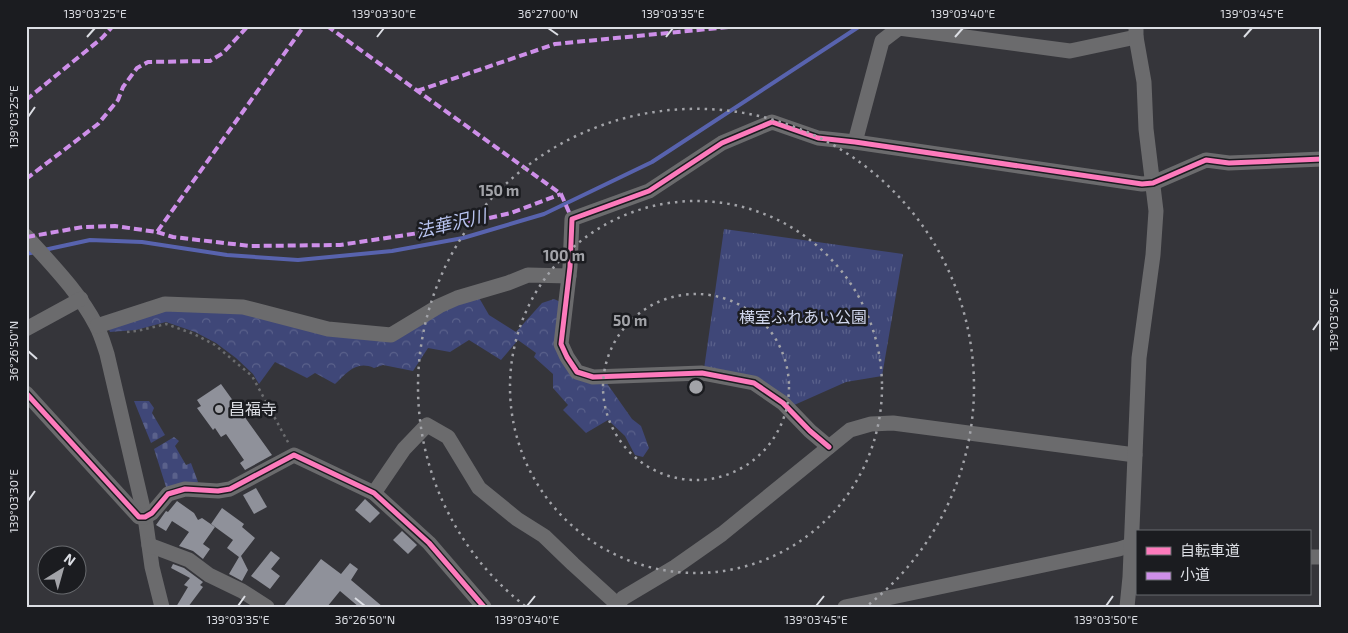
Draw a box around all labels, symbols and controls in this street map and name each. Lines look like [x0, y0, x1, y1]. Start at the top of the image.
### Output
text: 139°03'25"E [63, 6, 127, 20]
text: 139°03'30"E [352, 6, 416, 20]
text: 36°27'00"N [518, 6, 578, 20]
text: 139°03'35"E [641, 6, 705, 20]
text: 139°03'40"E [931, 6, 995, 20]
text: 139°03'45"E [1220, 6, 1284, 20]
text: 139°03'25"E [6, 85, 20, 149]
text: 150 m [479, 181, 519, 199]
water label: 法華沢川 [413, 204, 490, 242]
text: 100 m [543, 246, 585, 264]
text: 139°03'50"E [1326, 288, 1340, 352]
park label: 横室ふれあい公園 [739, 307, 867, 326]
text: 50 m [613, 311, 647, 329]
text: 36°26'50"N [6, 321, 20, 381]
centre of rings [687, 378, 705, 396]
place label: 昌福寺 [229, 399, 277, 418]
marker: 昌福寺 [213, 403, 225, 415]
text: 139°03'30"E [6, 469, 20, 533]
legend [1136, 530, 1310, 596]
text: 自転車道 [1180, 541, 1240, 559]
north arrow [38, 546, 88, 596]
text: N [61, 549, 79, 569]
text: 小道 [1180, 565, 1210, 583]
text: 139°03'35"E [206, 612, 270, 626]
text: 36°26'50"N [335, 612, 395, 626]
text: 139°03'40"E [495, 612, 559, 626]
text: 139°03'45"E [784, 612, 848, 626]
text: 139°03'50"E [1074, 612, 1138, 626]

